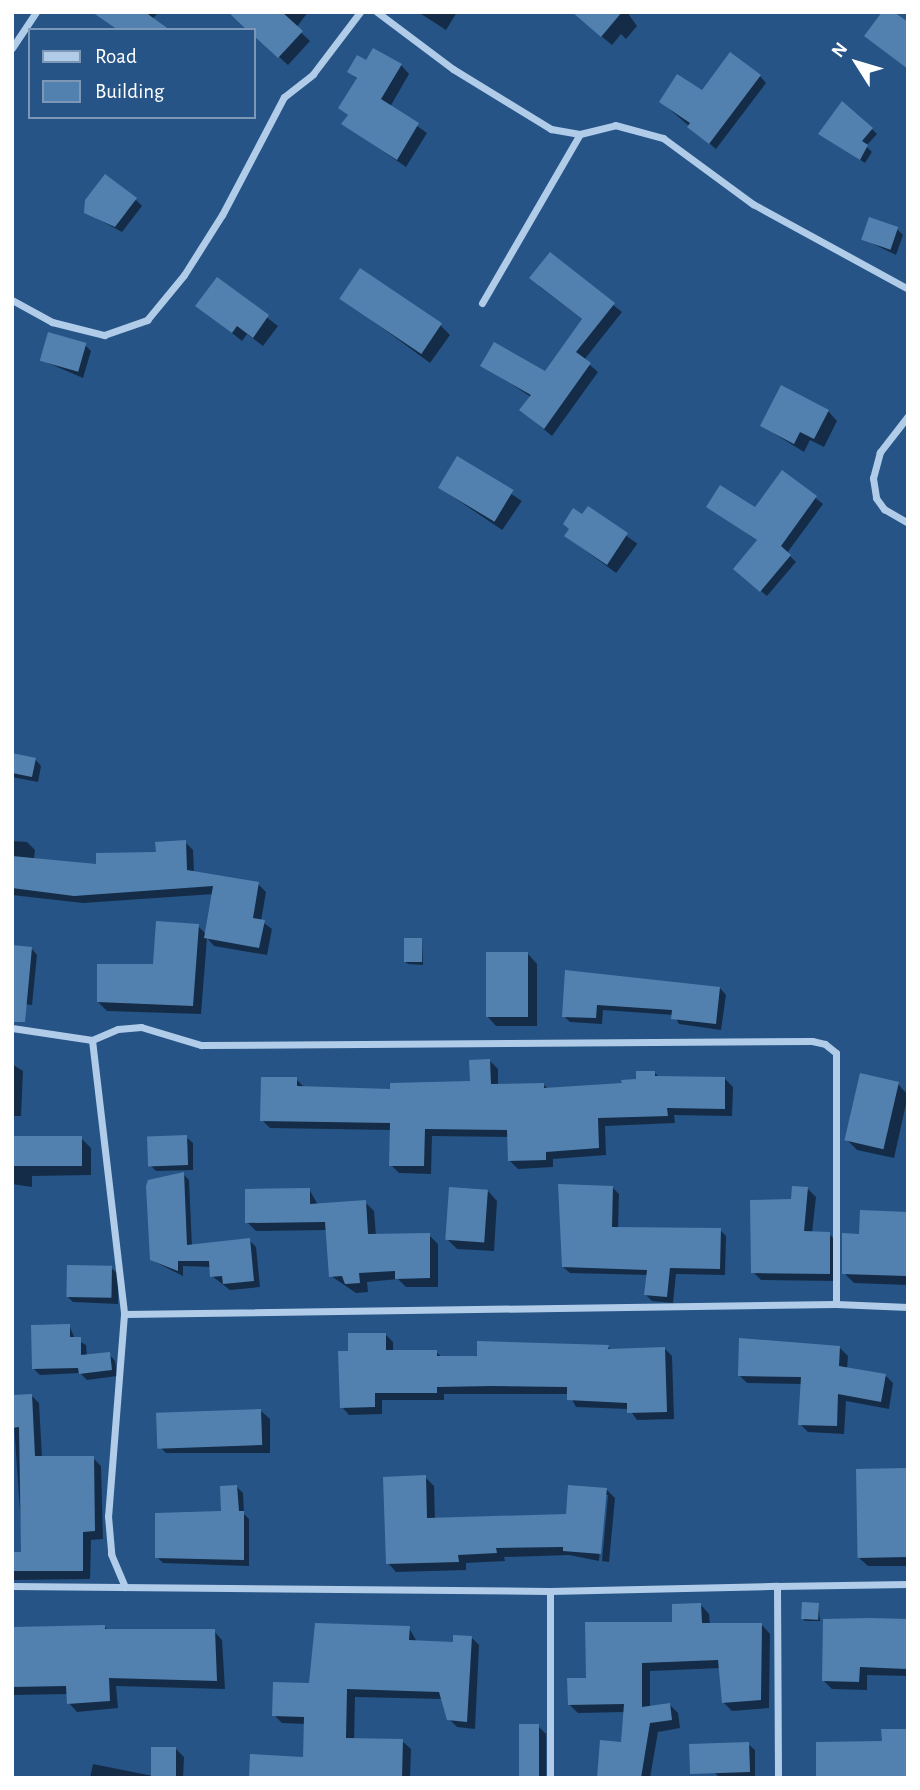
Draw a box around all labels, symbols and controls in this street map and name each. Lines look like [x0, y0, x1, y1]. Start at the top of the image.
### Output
legend [28, 28, 256, 119]
north arrow [822, 28, 892, 98]
text: N [828, 39, 851, 61]
text: Road [95, 46, 137, 67]
text: Building [95, 81, 164, 102]

